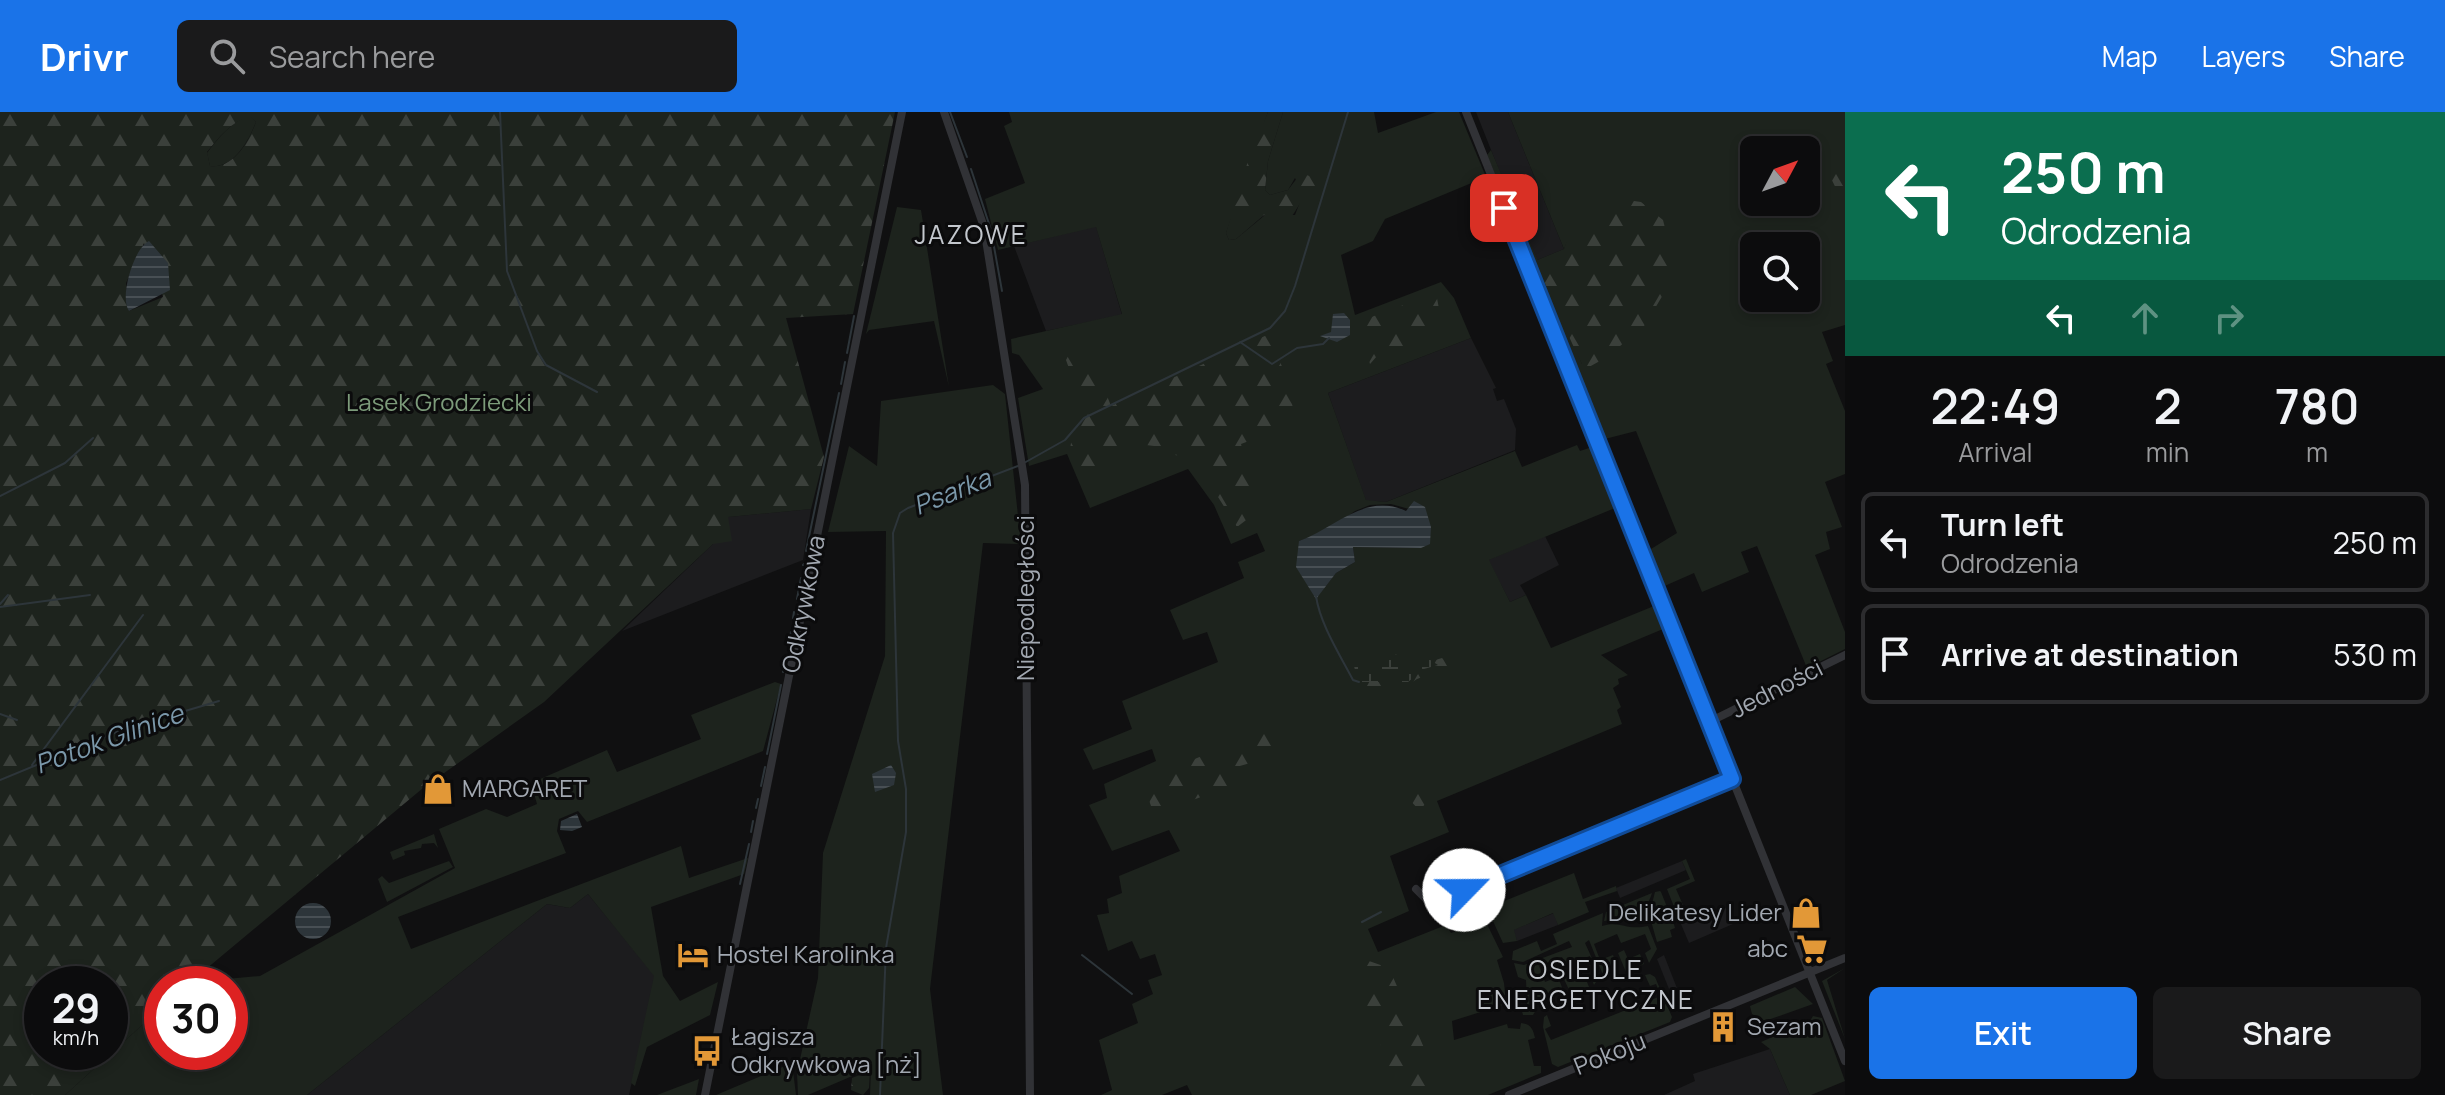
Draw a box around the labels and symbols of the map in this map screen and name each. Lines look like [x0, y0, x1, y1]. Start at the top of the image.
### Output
north arrow [1740, 136, 1820, 216]
pin [1470, 174, 1538, 242]
district label: JAZOWE [914, 216, 1028, 252]
park label: Lasek Grodziecki [346, 385, 532, 418]
water label: Psarka [908, 459, 997, 523]
street label: Niepodległości [1008, 515, 1041, 681]
street label: Odkrywkowa [773, 532, 832, 675]
street label: Jedności [1725, 651, 1828, 725]
water label: Potok Glinice [29, 694, 190, 782]
place label: MARGARET [462, 771, 588, 804]
shop icon: MARGARET [421, 772, 455, 806]
position arrow [1422, 848, 1506, 932]
place label: Delikatesy Lider [1608, 895, 1782, 928]
shop icon: Delikatesy Lider [1789, 896, 1823, 930]
place label: abc [1747, 931, 1788, 964]
supermarket icon: abc [1795, 932, 1829, 966]
place label: Hostel Karolinka [717, 937, 895, 970]
hotel icon: Hostel Karolinka [676, 938, 710, 972]
district label: OSIEDLE ENERGETYCZNE [1477, 951, 1695, 1017]
speed limit sign: 30 [144, 966, 248, 1070]
place label: Sezam [1747, 1009, 1822, 1042]
building icon: Sezam [1706, 1010, 1740, 1044]
place label: Łagisza Odkrywkowa [nż] [731, 1019, 922, 1080]
street label: Pokoju [1569, 1023, 1650, 1082]
bus stop icon: Łagisza Odkrywkowa [nż] [690, 1034, 724, 1068]

